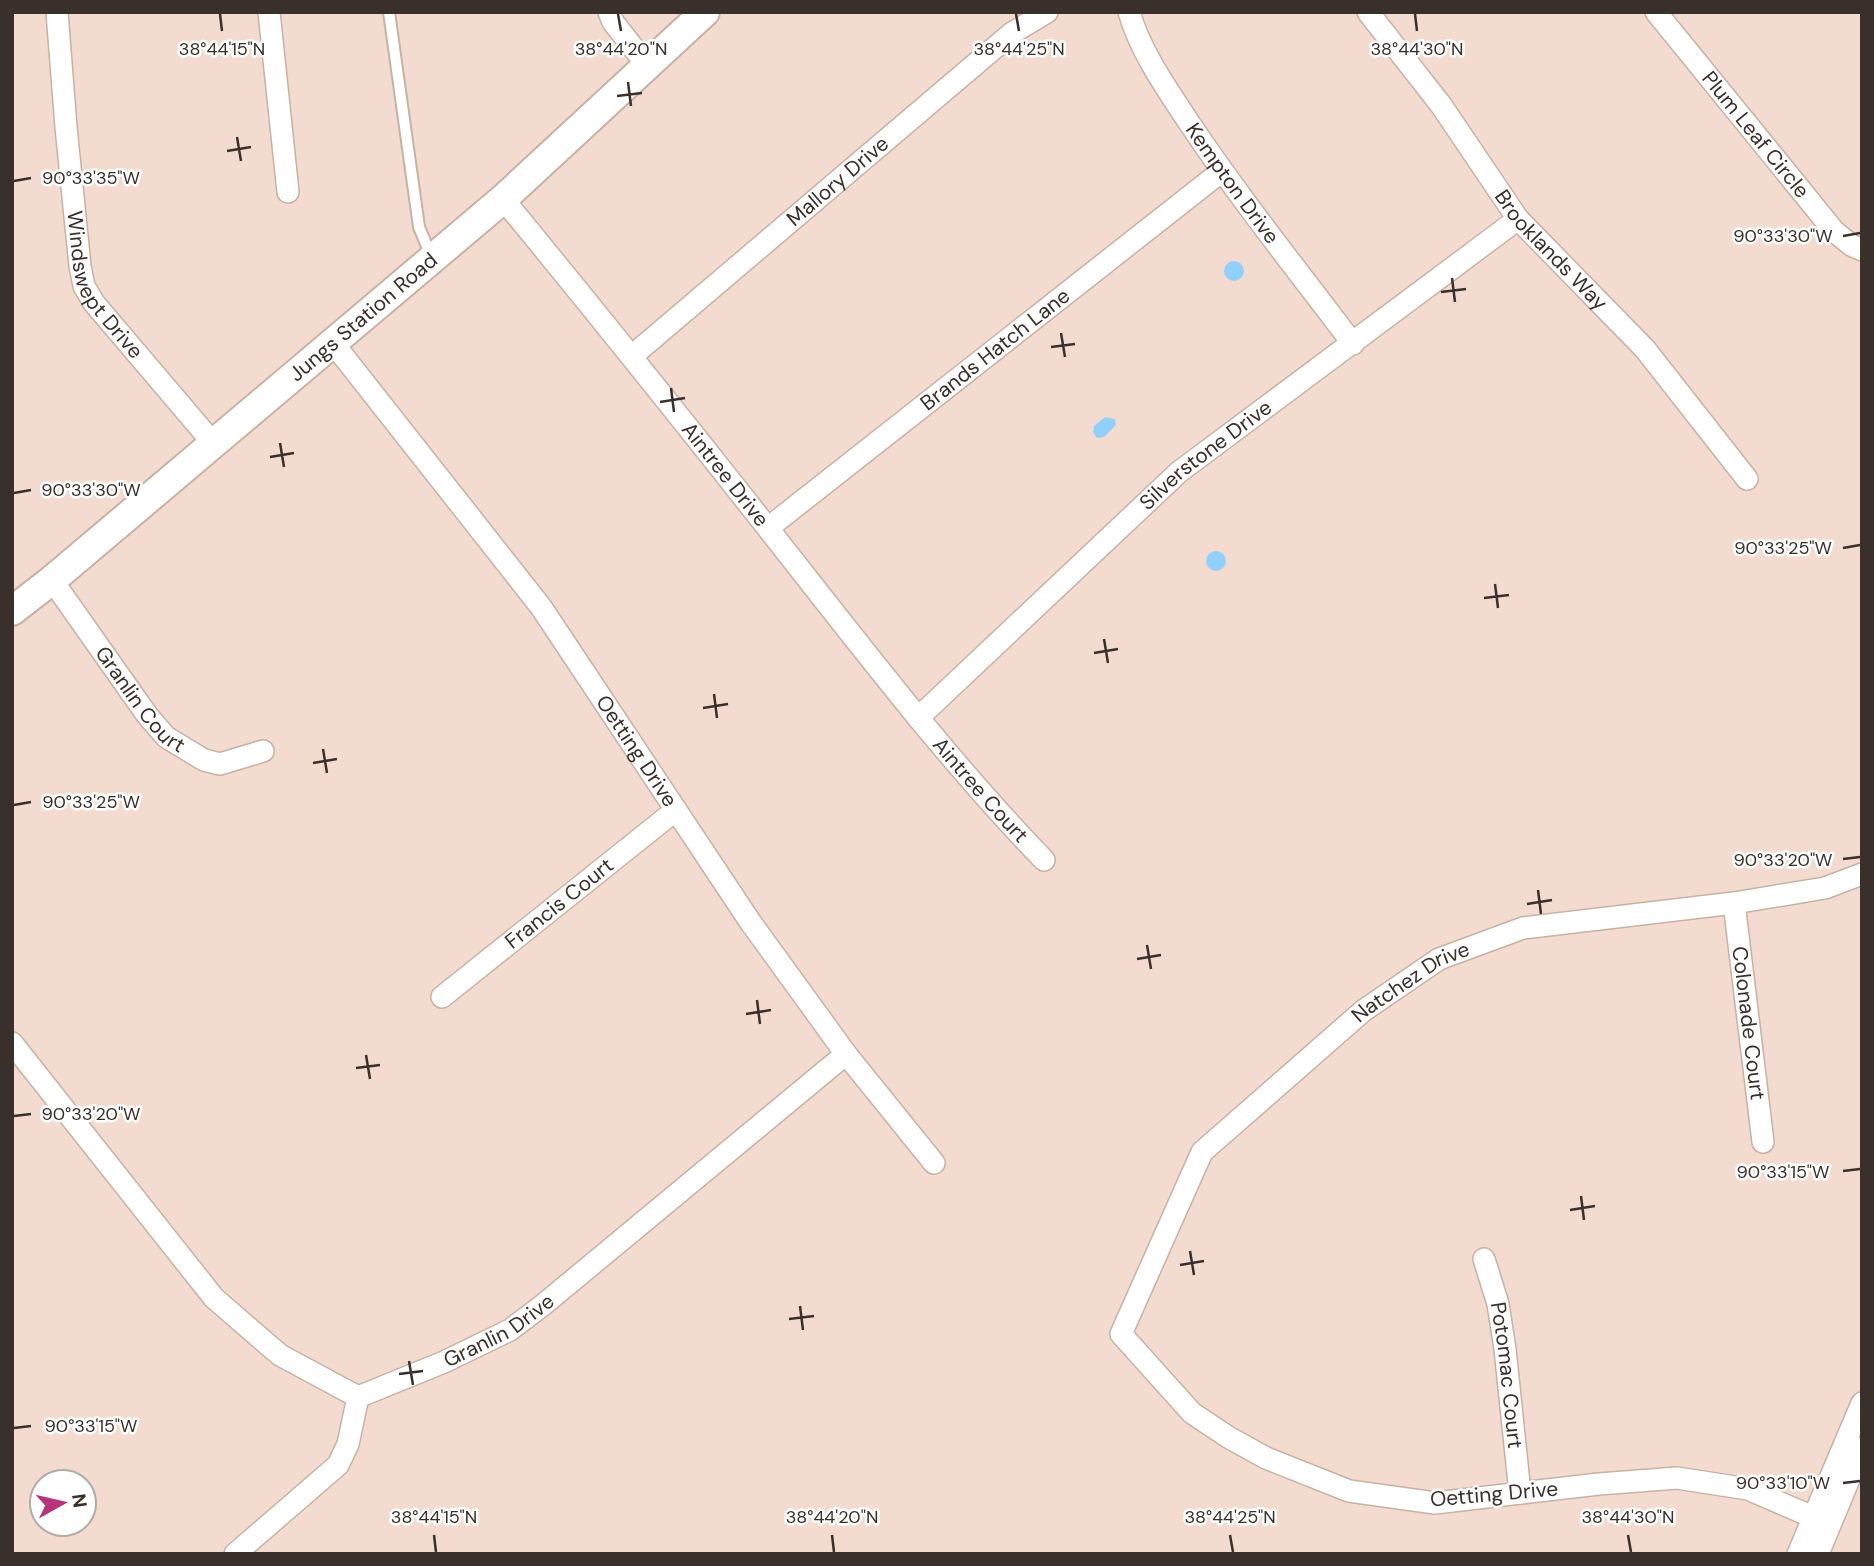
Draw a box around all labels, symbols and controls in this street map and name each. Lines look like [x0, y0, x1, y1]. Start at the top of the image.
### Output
text: 38°44'15"N [179, 37, 265, 61]
text: 38°44'20"N [575, 37, 667, 61]
text: 38°44'25"N [973, 37, 1065, 61]
text: 38°44'30"N [1370, 37, 1464, 61]
street label: Plum Leaf Circle [1696, 65, 1816, 204]
street label: Kempton Drive [1179, 117, 1286, 250]
street label: Mallory Drive [781, 130, 895, 233]
text: 90°33'35"W [42, 166, 140, 190]
street label: Brooklands Way [1488, 184, 1614, 317]
street label: Windswept Drive [61, 209, 149, 365]
text: 90°33'30"W [1733, 224, 1833, 248]
street label: Jungs Station Road [283, 246, 443, 388]
street label: Brands Hatch Lane [915, 282, 1076, 417]
street label: Silverstone Drive [1133, 394, 1277, 516]
street label: Aintree Drive [675, 416, 775, 533]
text: 90°33'30"W [41, 478, 141, 502]
text: 90°33'25"W [1734, 536, 1832, 560]
street label: Granlin Court [89, 641, 190, 759]
street label: Oetting Drive [589, 690, 684, 812]
street label: Aintree Court [926, 732, 1035, 849]
text: 90°33'25"W [42, 790, 140, 814]
text: 90°33'20"W [1733, 848, 1833, 872]
street label: Francis Court [499, 851, 619, 955]
street label: Natchez Drive [1345, 935, 1473, 1029]
street label: Colonade Court [1725, 945, 1772, 1101]
text: 90°33'20"W [41, 1102, 141, 1126]
text: 90°33'15"W [1737, 1160, 1829, 1184]
street label: Granlin Drive [439, 1287, 560, 1374]
street label: Potomac Court [1484, 1300, 1529, 1450]
text: 90°33'15"W [45, 1414, 137, 1438]
north arrow [28, 1468, 98, 1538]
text: 90°33'10"W [1736, 1471, 1830, 1495]
street label: Oetting Drive [1429, 1474, 1559, 1514]
text: N [66, 1492, 93, 1509]
text: 38°44'15"N [391, 1505, 477, 1529]
text: 38°44'20"N [786, 1505, 878, 1529]
text: 38°44'25"N [1184, 1505, 1276, 1529]
text: 38°44'30"N [1581, 1505, 1675, 1529]

